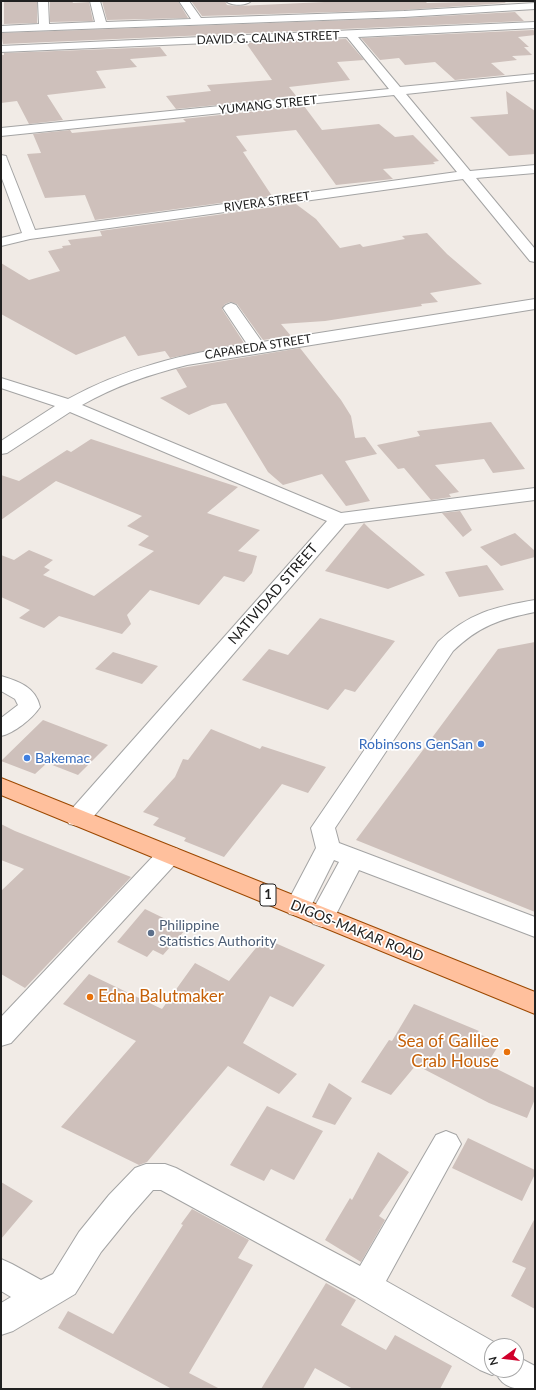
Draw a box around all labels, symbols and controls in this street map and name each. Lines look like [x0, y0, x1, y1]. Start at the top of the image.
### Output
street label: DAVID G. CALINA STREET [196, 28, 340, 48]
street label: YUMANG STREET [218, 93, 318, 117]
street label: RIVERA STREET [223, 189, 311, 215]
street label: CAPAREDA STREET [204, 331, 312, 363]
street label: NATIVIDAD STREET [225, 540, 321, 648]
place label: Robinsons GenSan [359, 736, 473, 752]
marker: Robinsons GenSan [476, 739, 486, 749]
place label: Bakemac [35, 750, 90, 766]
marker: Bakemac [22, 753, 32, 763]
road number: 1 [260, 884, 276, 906]
street label: DIGOS-MAKAR ROAD [288, 897, 426, 965]
place label: Philippine Statistics Authority [159, 917, 276, 950]
marker: Philippine Statistics Authority [146, 928, 156, 938]
place label: Edna Balutmaker [98, 987, 224, 1007]
marker: Edna Balutmaker [85, 992, 95, 1002]
place label: Sea of Galilee Crab House [397, 1032, 499, 1072]
marker: Sea of Galilee Crab House [502, 1047, 512, 1057]
north arrow [484, 1338, 524, 1378]
text: N [486, 1355, 500, 1367]

